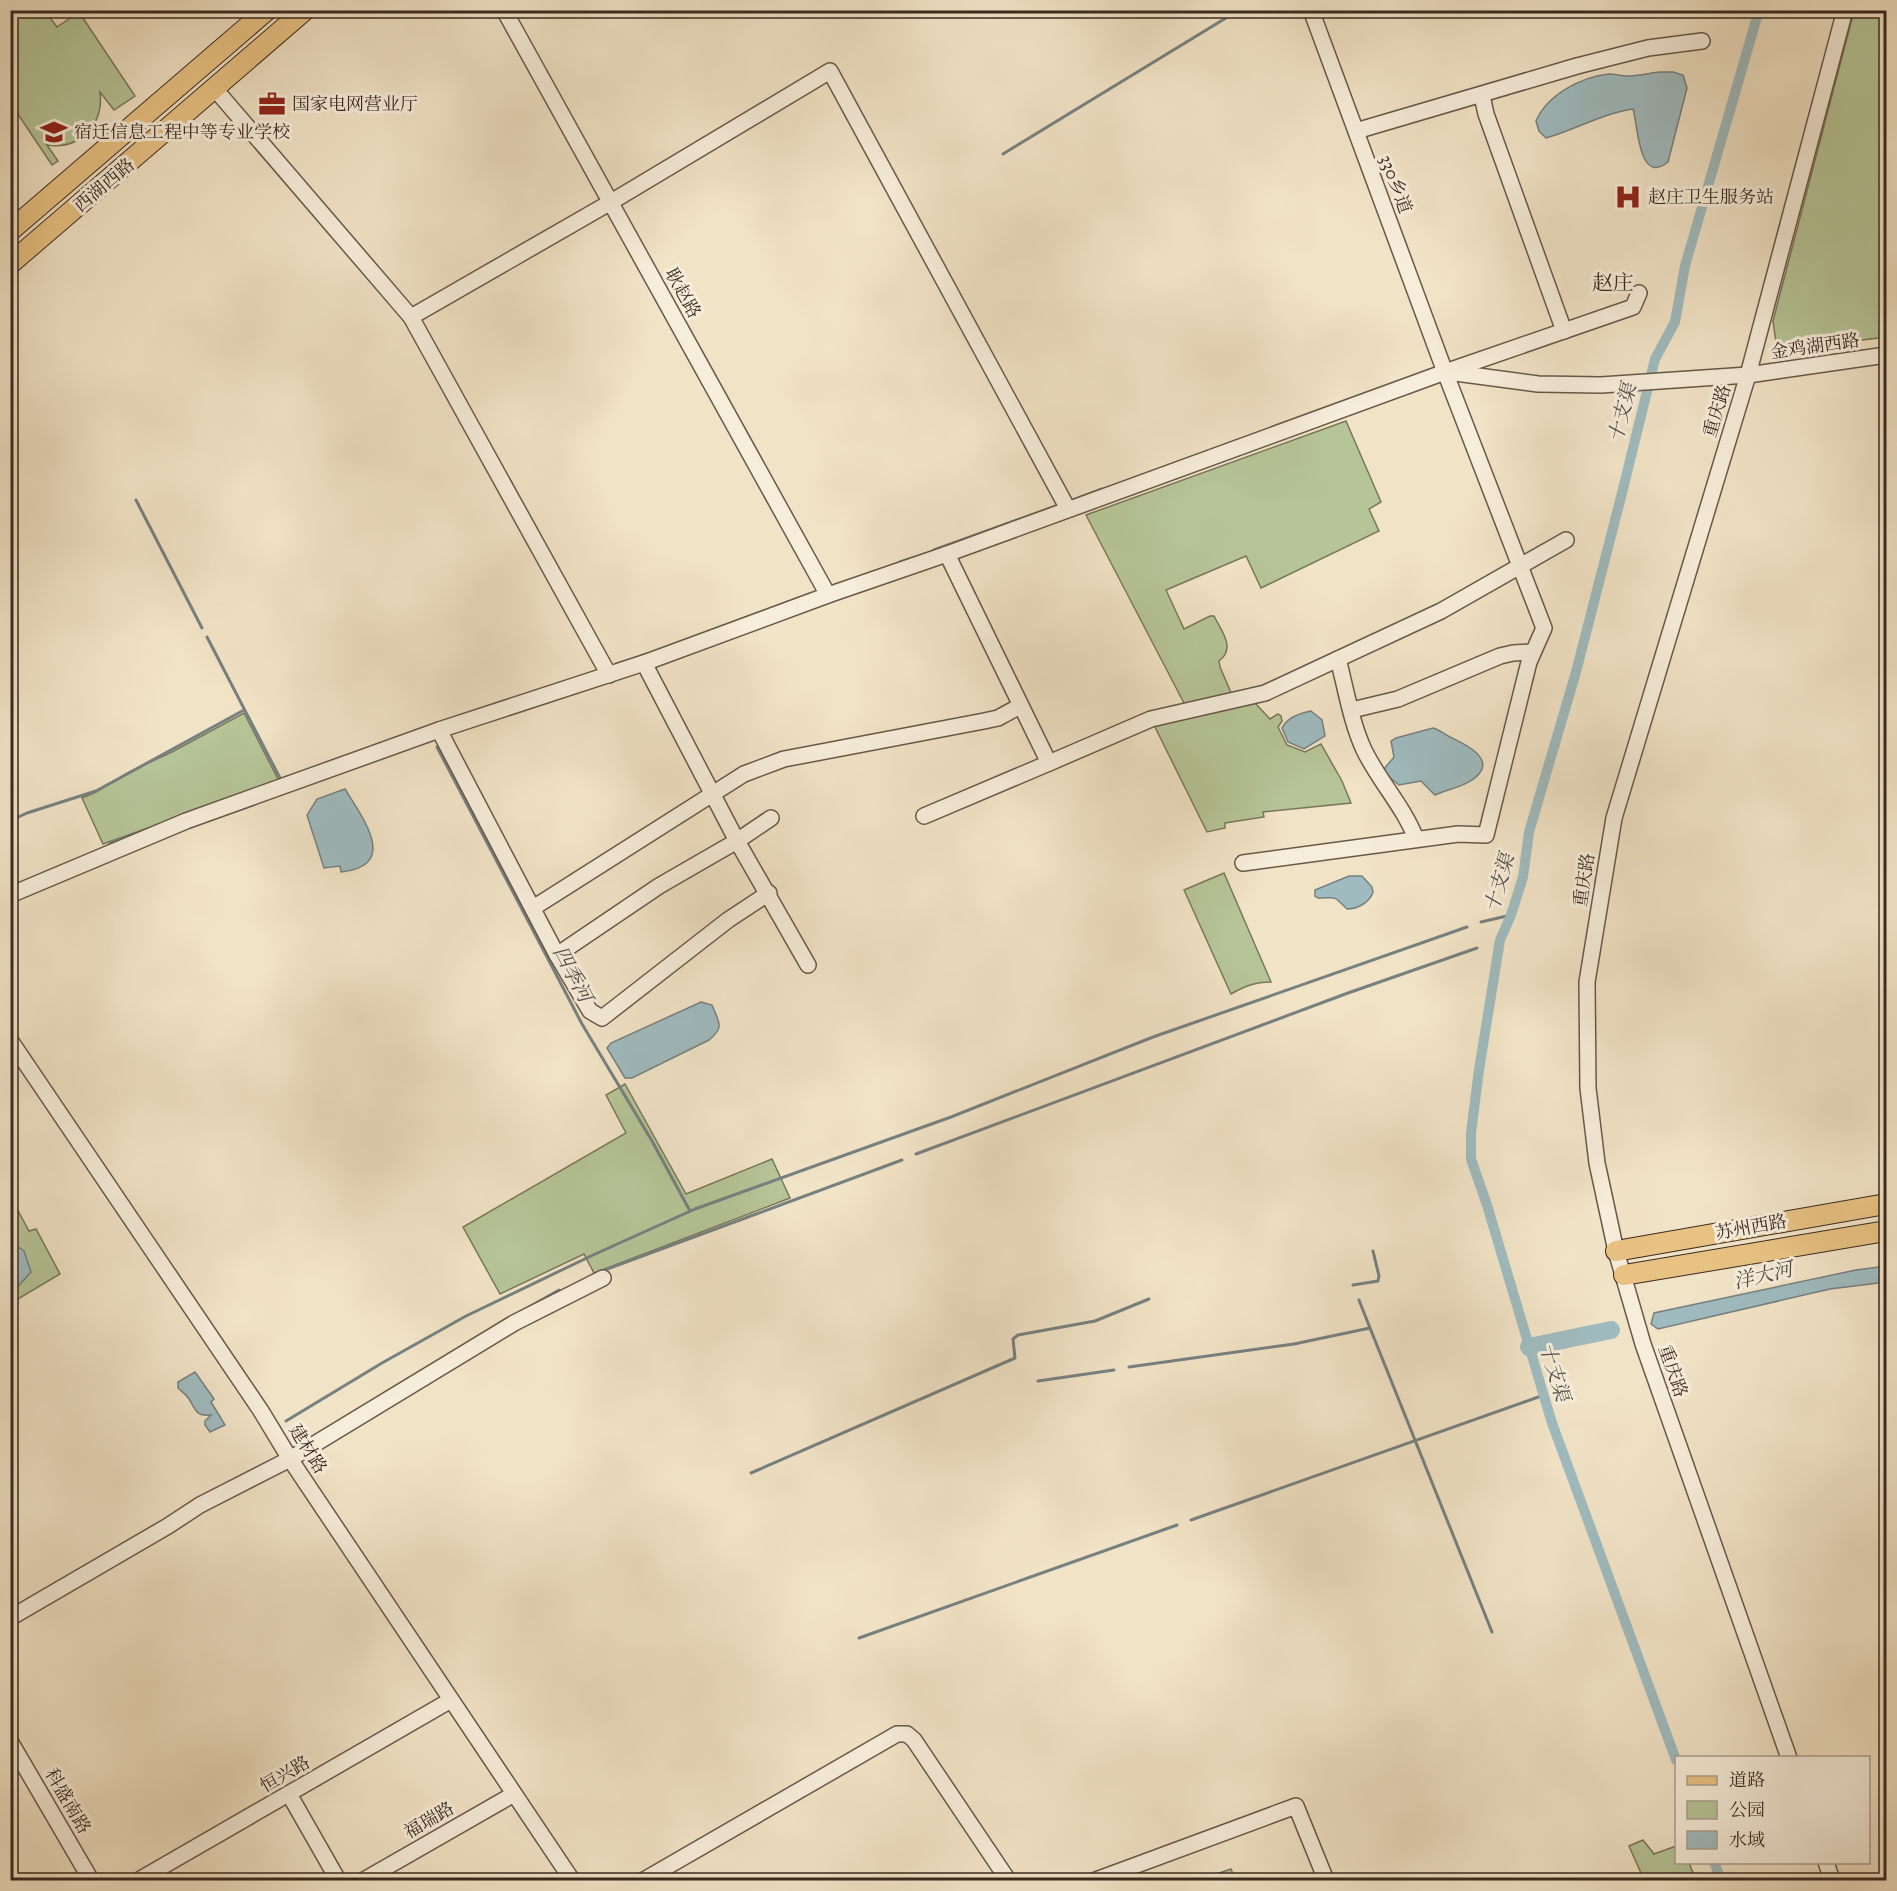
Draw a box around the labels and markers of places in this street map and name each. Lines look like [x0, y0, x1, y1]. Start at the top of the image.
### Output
office icon: 国家电网营业厅 [257, 89, 287, 119]
place label: 国家电网营业厅 [292, 93, 418, 115]
school or university icon: 宿迁信息工程中等专业学校 [39, 117, 69, 147]
place label: 宿迁信息工程中等专业学校 [74, 121, 290, 143]
hospital icon: 赵庄卫生服务站 [1613, 182, 1643, 212]
place label: 赵庄卫生服务站 [1648, 186, 1774, 208]

